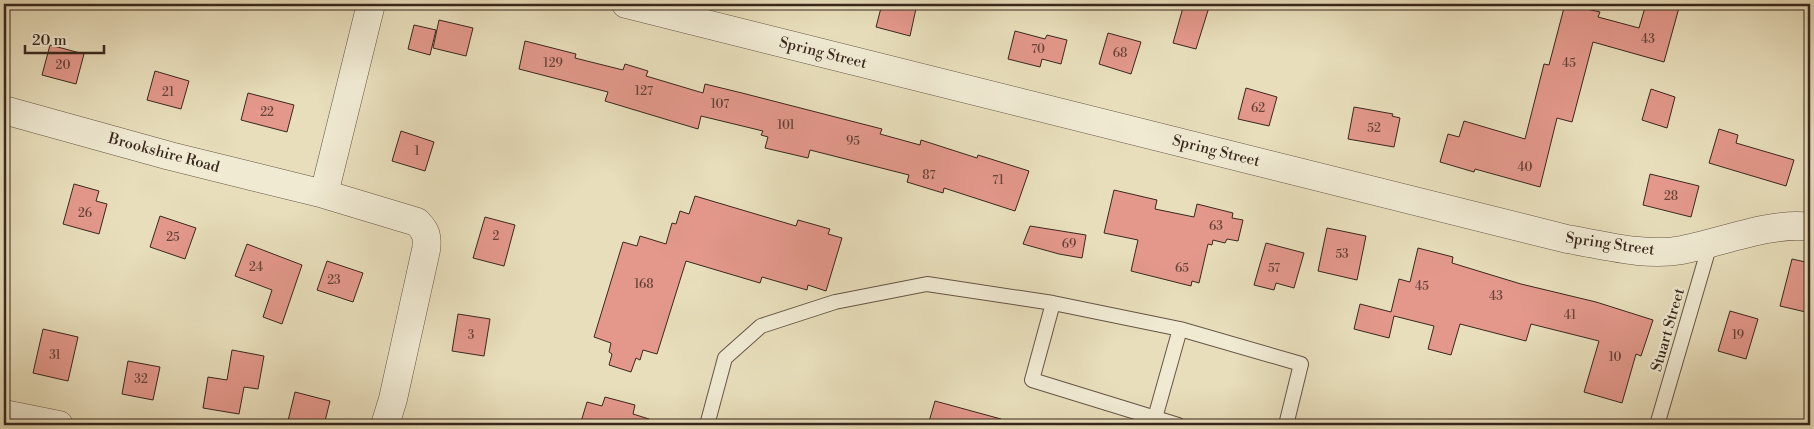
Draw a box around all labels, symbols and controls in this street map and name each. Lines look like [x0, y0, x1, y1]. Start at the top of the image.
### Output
scale bar [25, 22, 104, 54]
text: 20 m [32, 31, 67, 50]
house number: 43 [1641, 32, 1655, 47]
street label: Spring Street [777, 33, 869, 73]
house number: 70 [1031, 42, 1045, 57]
house number: 68 [1113, 46, 1127, 61]
house number: 129 [543, 56, 563, 71]
house number: 45 [1562, 56, 1576, 71]
house number: 20 [56, 58, 70, 73]
house number: 127 [635, 84, 653, 99]
house number: 21 [162, 85, 175, 100]
house number: 107 [711, 97, 729, 112]
house number: 62 [1251, 101, 1265, 116]
house number: 22 [260, 105, 274, 120]
house number: 101 [777, 118, 796, 133]
house number: 52 [1367, 121, 1381, 136]
street label: Brookshire Road [105, 129, 222, 177]
street label: Spring Street [1170, 131, 1262, 171]
house number: 95 [846, 134, 860, 149]
house number: 1 [414, 144, 420, 159]
house number: 40 [1517, 160, 1533, 175]
house number: 87 [922, 168, 936, 183]
house number: 71 [992, 173, 1005, 188]
house number: 28 [1664, 189, 1678, 204]
house number: 26 [78, 206, 92, 221]
house number: 63 [1209, 219, 1223, 234]
street label: Spring Street [1564, 228, 1656, 260]
house number: 2 [493, 229, 500, 244]
house number: 25 [166, 230, 180, 245]
house number: 69 [1062, 237, 1076, 252]
house number: 53 [1335, 247, 1349, 262]
house number: 24 [249, 260, 263, 275]
house number: 65 [1175, 261, 1189, 276]
house number: 57 [1268, 261, 1280, 276]
house number: 23 [327, 273, 341, 288]
house number: 168 [634, 277, 654, 292]
house number: 45 [1415, 279, 1429, 294]
street label: Stuart Street [1647, 285, 1689, 374]
house number: 43 [1489, 289, 1503, 304]
house number: 41 [1564, 308, 1577, 323]
house number: 3 [468, 328, 475, 343]
house number: 19 [1732, 328, 1744, 343]
house number: 31 [49, 348, 62, 363]
house number: 10 [1609, 350, 1621, 365]
house number: 32 [134, 372, 148, 387]

